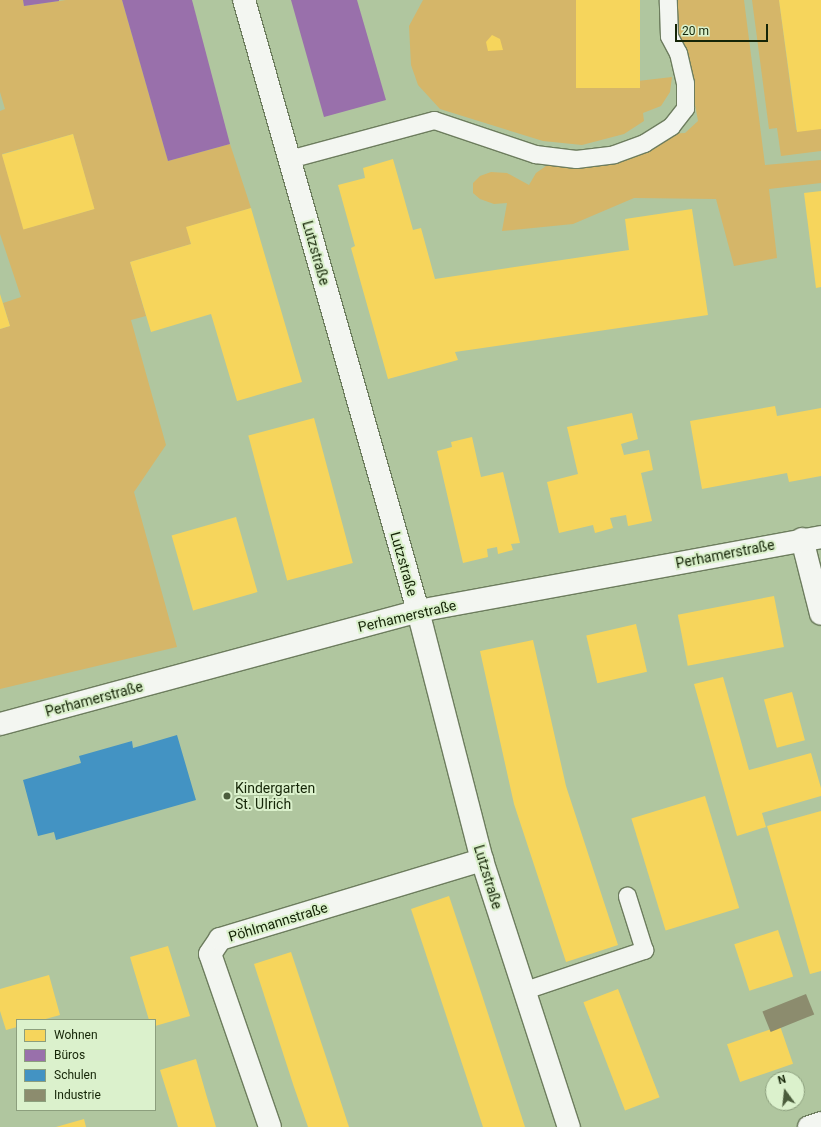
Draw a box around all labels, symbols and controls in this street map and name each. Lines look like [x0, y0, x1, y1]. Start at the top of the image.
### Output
scale bar [677, 16, 770, 42]
text: 20 m [682, 24, 709, 38]
street label: Lutzstraße [299, 219, 333, 287]
street label: Lutzstraße [387, 530, 421, 598]
street label: Perhamerstraße [674, 536, 776, 572]
street label: Perhamerstraße [356, 597, 458, 635]
street label: Perhamerstraße [43, 678, 145, 720]
place label: Kindergarten St. UIrich [235, 780, 315, 812]
marker: Kindergarten St. UIrich [222, 791, 232, 801]
street label: Lutzstraße [470, 843, 506, 911]
street label: Pöhlmannstraße [226, 899, 330, 945]
legend [16, 1019, 156, 1111]
text: Wohnen [54, 1028, 98, 1042]
text: Büros [54, 1048, 85, 1062]
text: Schulen [54, 1068, 97, 1082]
north arrow [765, 1071, 805, 1111]
text: N [777, 1073, 787, 1087]
text: Industrie [54, 1088, 101, 1102]

